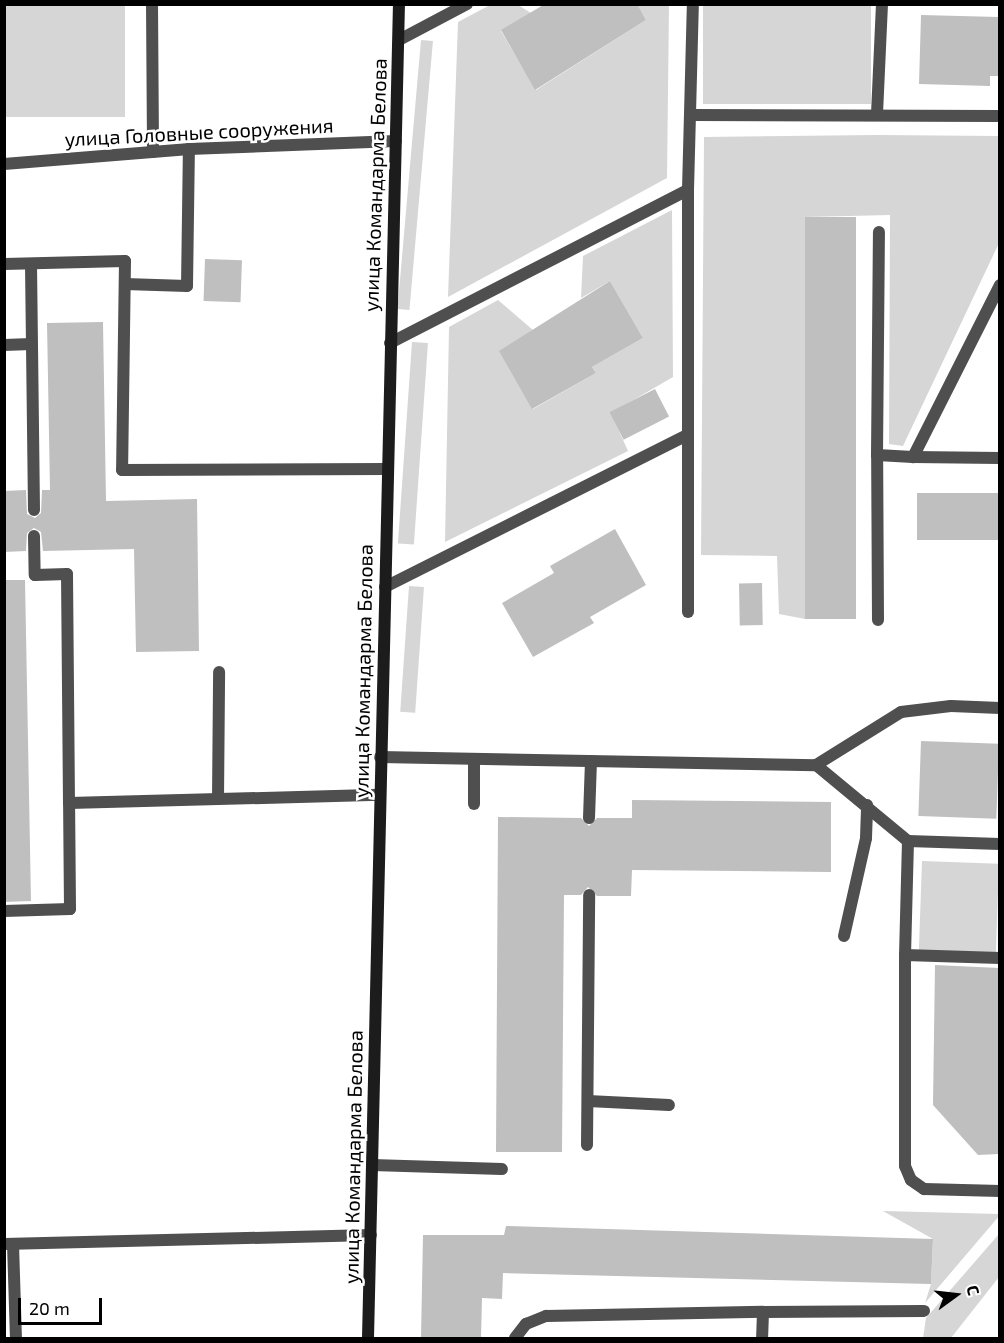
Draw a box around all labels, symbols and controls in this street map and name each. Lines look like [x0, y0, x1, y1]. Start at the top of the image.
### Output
street label: улица Командарма Белова [359, 58, 391, 312]
street label: улица Головные сооружения [64, 113, 334, 151]
street label: улица Командарма Белова [349, 544, 377, 798]
street label: улица Командарма Белова [339, 1030, 367, 1284]
north arrow [926, 1265, 986, 1325]
text: С [963, 1283, 984, 1297]
scale bar [21, 1286, 105, 1324]
text: 20 m [29, 1297, 70, 1319]

